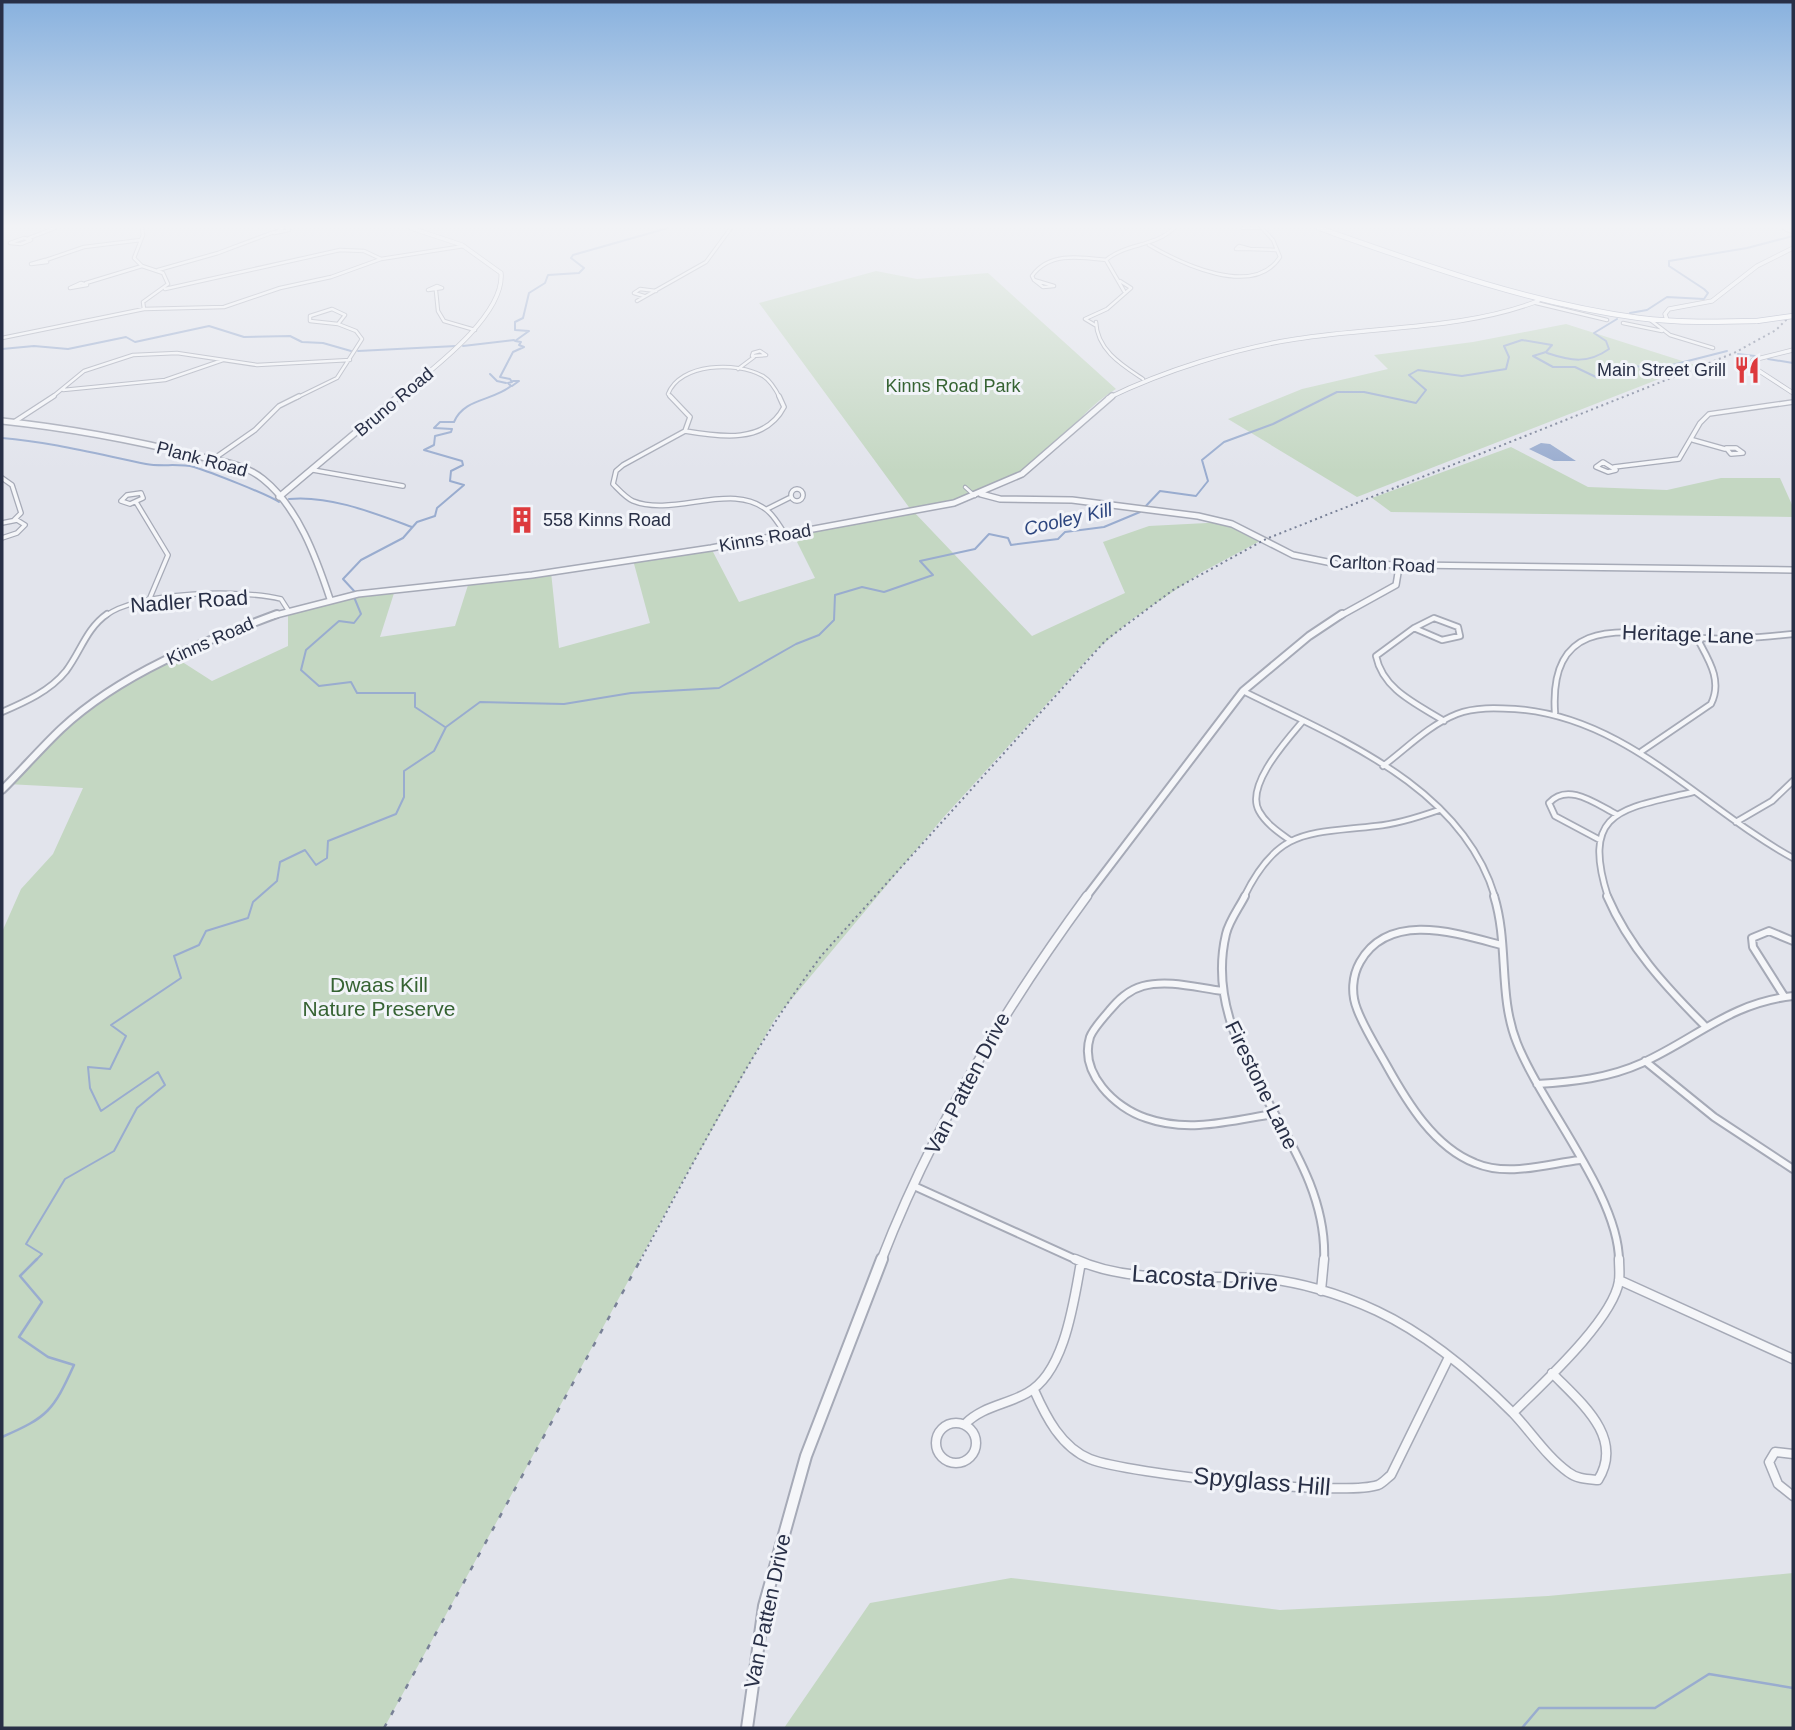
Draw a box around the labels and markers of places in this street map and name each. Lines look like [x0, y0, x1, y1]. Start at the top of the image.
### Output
restaurant icon: Main Street Grill [1732, 355, 1762, 385]
place label: Main Street Grill [1597, 360, 1726, 380]
building icon: 558 Kinns Road [507, 505, 537, 535]
place label: 558 Kinns Road [543, 510, 671, 530]

